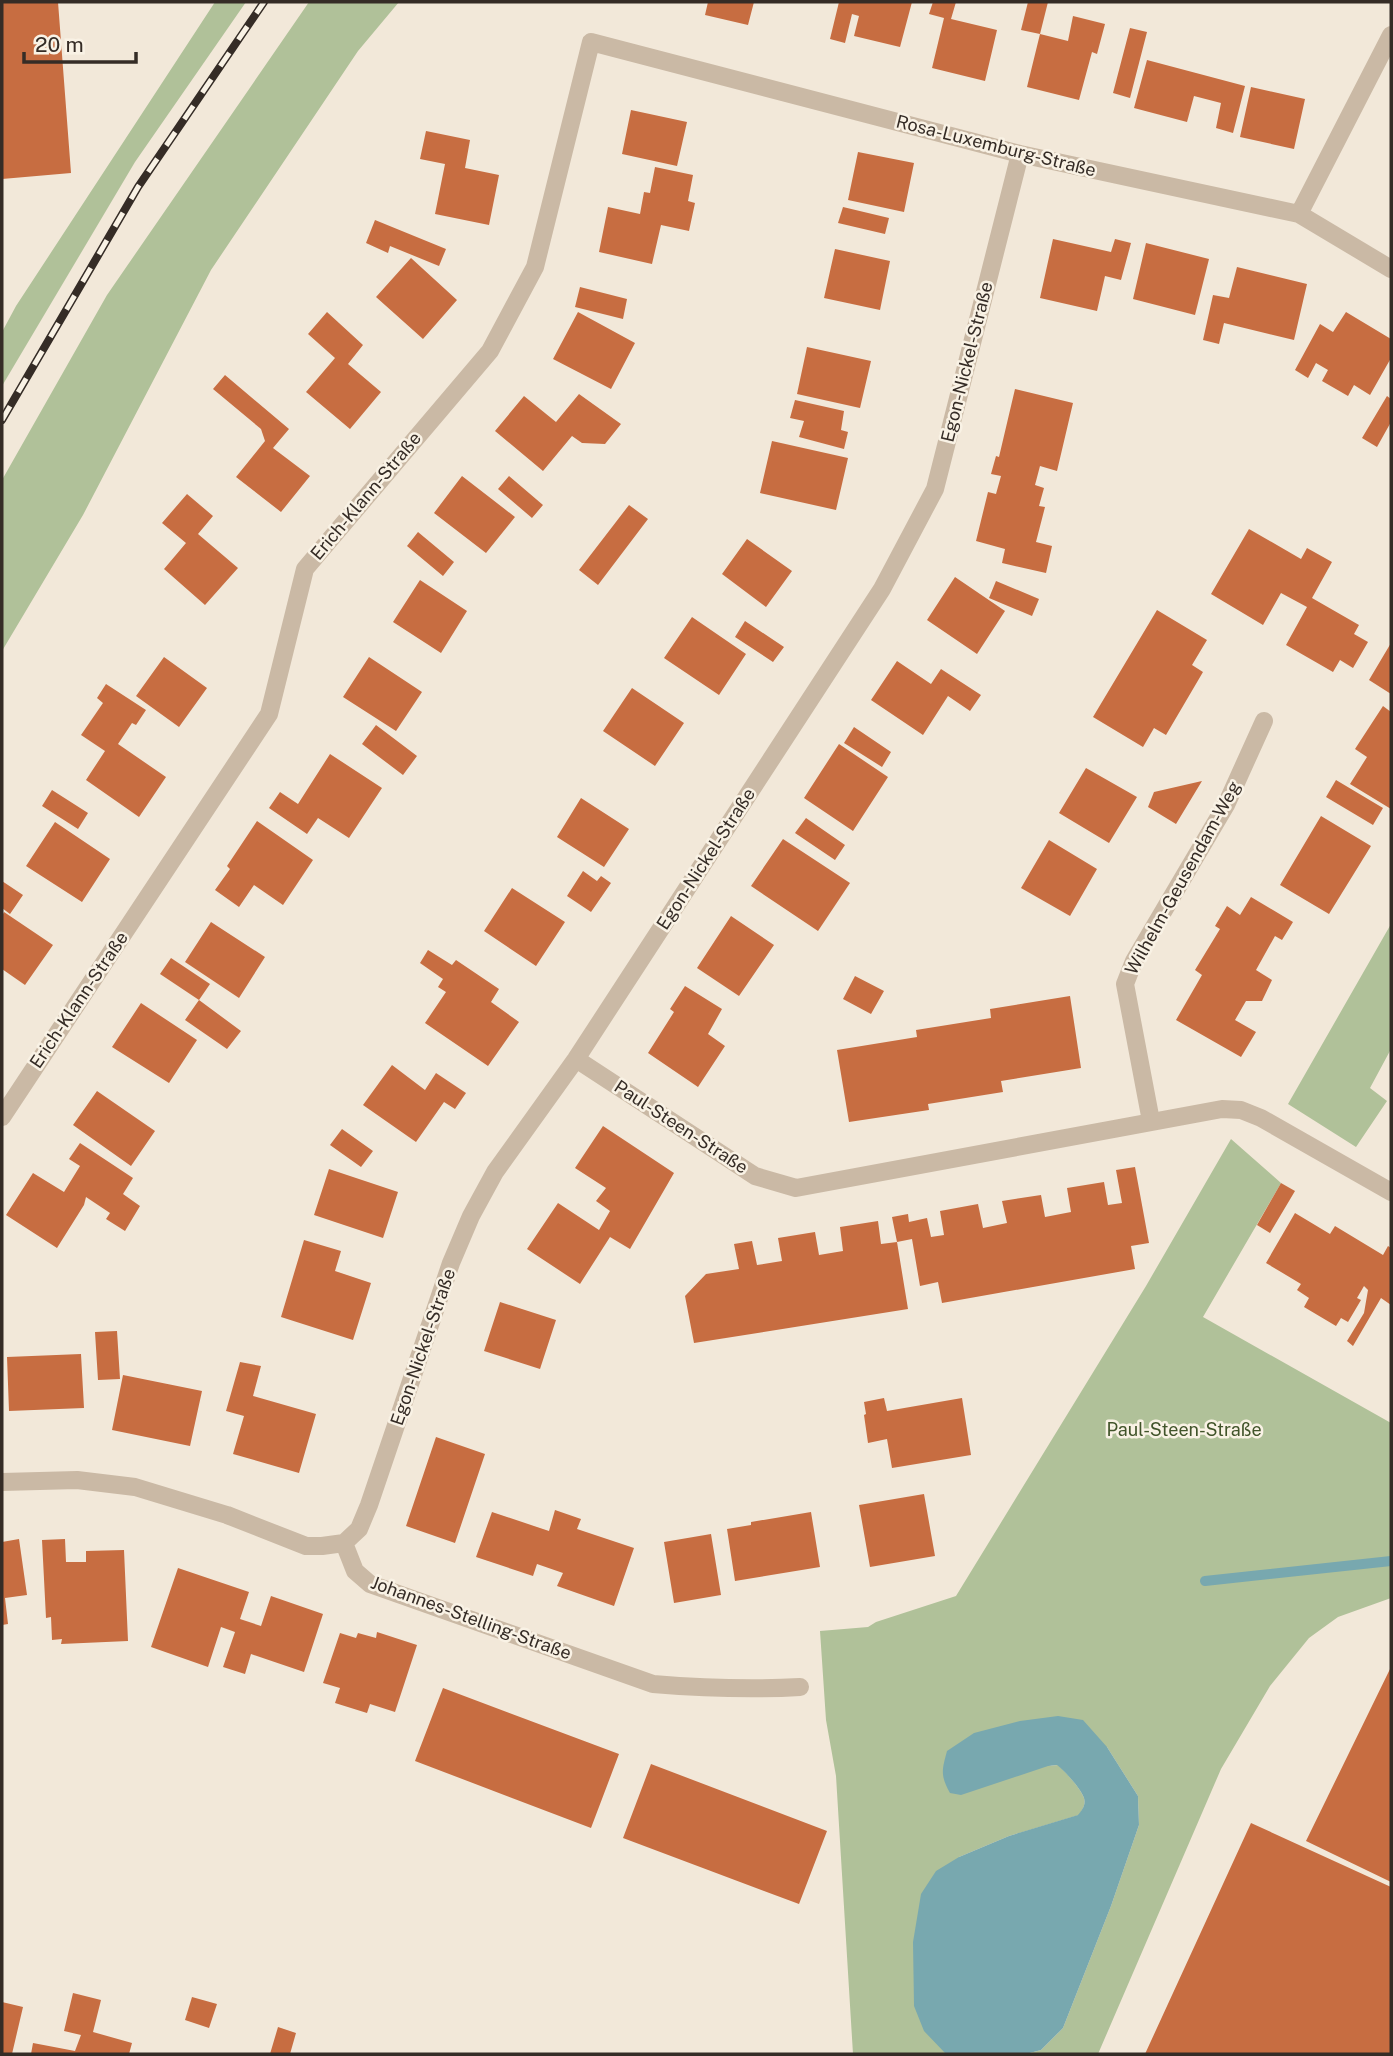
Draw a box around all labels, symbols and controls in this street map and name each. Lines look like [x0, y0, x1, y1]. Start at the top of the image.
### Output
scale bar [24, 21, 136, 65]
text: 20 m [35, 32, 84, 57]
street label: Rosa-Luxemburg-Straße [894, 110, 1098, 181]
street label: Egon-Nickel-Straße [936, 280, 997, 444]
street label: Erich-Klann-Straße [306, 428, 425, 564]
street label: Wilhelm-Geusendam-Weg [1120, 777, 1245, 978]
street label: Egon-Nickel-Straße [652, 784, 759, 933]
street label: Erich-Klann-Straße [25, 927, 132, 1072]
street label: Paul-Steen-Straße [610, 1076, 752, 1178]
street label: Egon-Nickel-Straße [386, 1266, 459, 1428]
park label: Paul-Steen-Straße [1106, 1419, 1262, 1440]
street label: Johannes-Stelling-Straße [368, 1571, 574, 1664]

